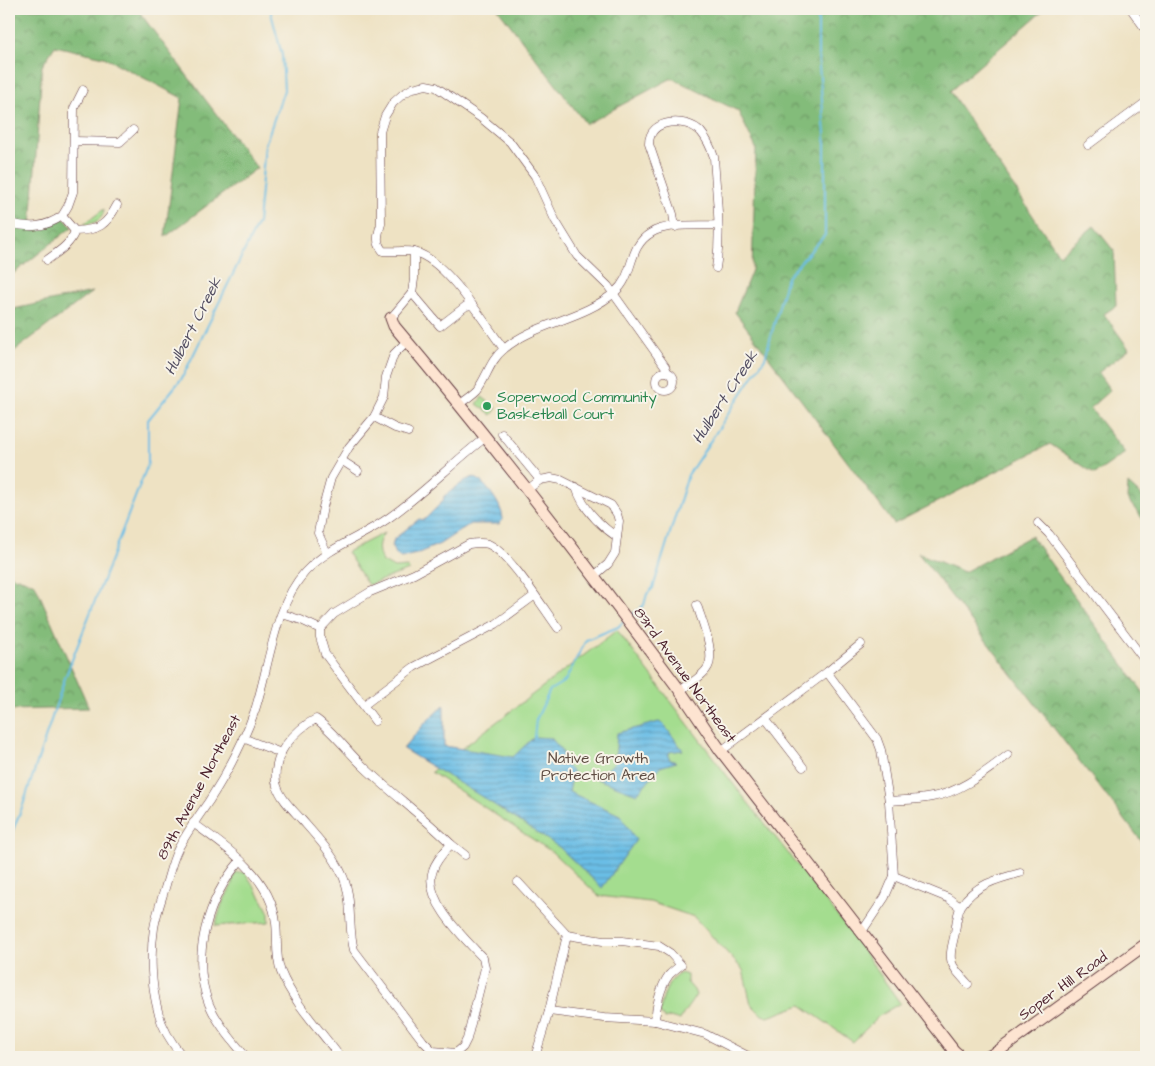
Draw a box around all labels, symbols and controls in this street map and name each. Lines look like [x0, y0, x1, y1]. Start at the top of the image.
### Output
water label: Hulbert Creek [159, 272, 228, 379]
water label: Hulbert Creek [687, 345, 764, 448]
place label: Soperwood Community Basketball Court [497, 387, 657, 425]
marker: Soperwood Community Basketball Court [481, 400, 493, 412]
street label: 83rd Avenue Northeast [629, 603, 741, 747]
street label: 89th Avenue Northeast [152, 711, 246, 863]
park label: Native Growth Protection Area [541, 748, 655, 786]
street label: Soper Hill Road [1014, 946, 1112, 1025]

